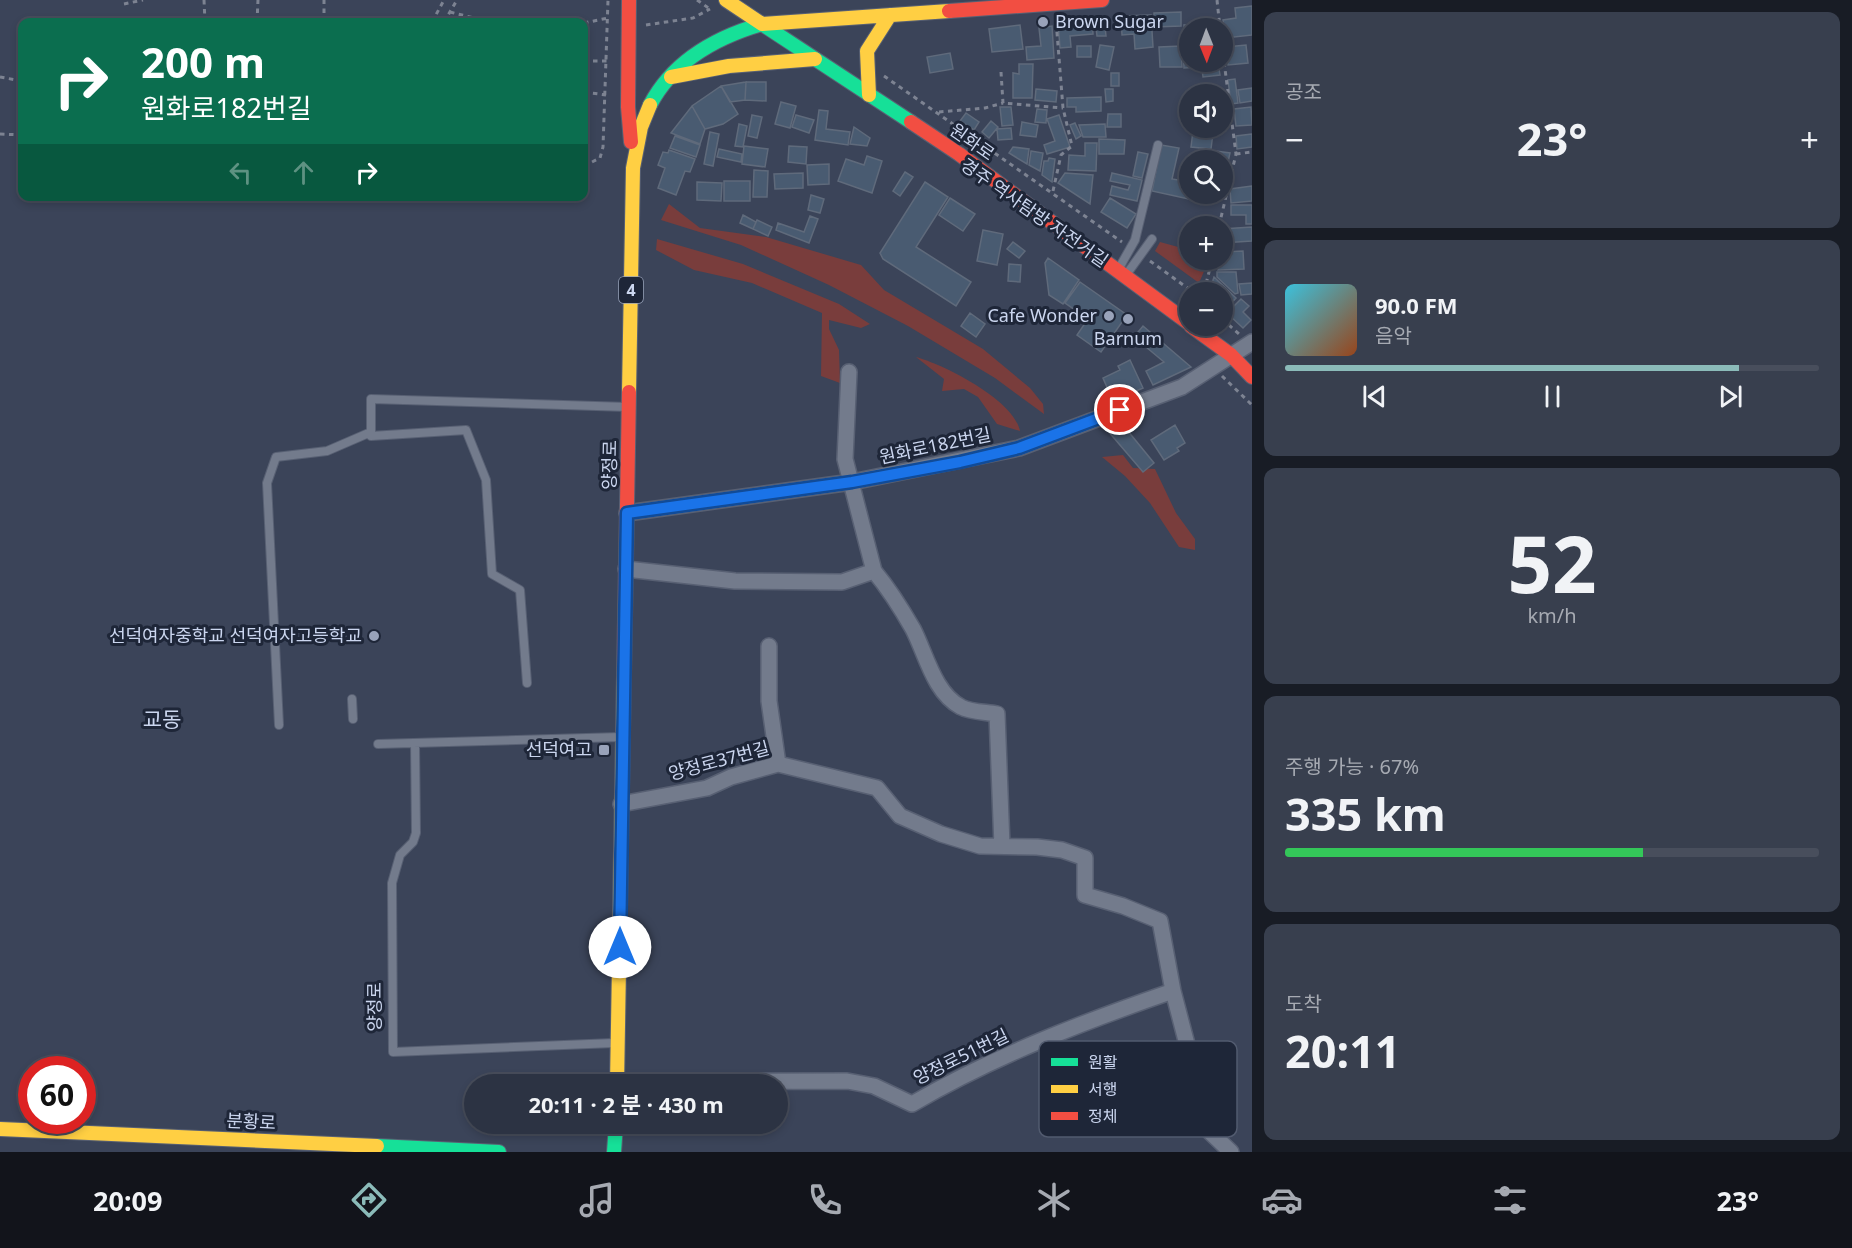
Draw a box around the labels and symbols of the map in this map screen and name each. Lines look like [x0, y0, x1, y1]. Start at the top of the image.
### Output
place label: Brown Sugar [1055, 9, 1164, 33]
marker: Brown Sugar [1036, 15, 1050, 29]
north arrow [1179, 18, 1233, 72]
street label: 원화로 [945, 117, 1000, 165]
street label: 경주 역사탐방 자전거길 [956, 152, 1113, 272]
road number: 4 [619, 277, 643, 303]
place label: Cafe Wonder [987, 303, 1098, 327]
marker: Cafe Wonder [1102, 309, 1116, 323]
marker: Barnum [1121, 312, 1135, 326]
place label: Barnum [1094, 326, 1162, 350]
pin [1094, 384, 1145, 435]
street label: 원화로182번길 [877, 421, 993, 469]
street label: 양정로 [597, 440, 621, 490]
place label: 선덕여자중학교 선덕여자고등학교 [109, 623, 362, 647]
marker: 선덕여자중학교 선덕여자고등학교 [367, 629, 381, 643]
district label: 교동 [143, 705, 181, 733]
street label: 양정로37번길 [666, 735, 772, 785]
place label: 선덕여고 [526, 737, 592, 761]
marker: 선덕여고 [597, 743, 611, 757]
position arrow [588, 915, 652, 979]
street label: 양정로 [362, 982, 386, 1032]
street label: 양정로51번길 [909, 1023, 1012, 1090]
legend [1039, 1041, 1237, 1137]
text: 원활 [1088, 1051, 1118, 1073]
speed limit sign: 60 [18, 1056, 96, 1134]
text: 서행 [1088, 1078, 1117, 1100]
text: 정체 [1088, 1105, 1117, 1127]
street label: 분황로 [226, 1108, 276, 1134]

